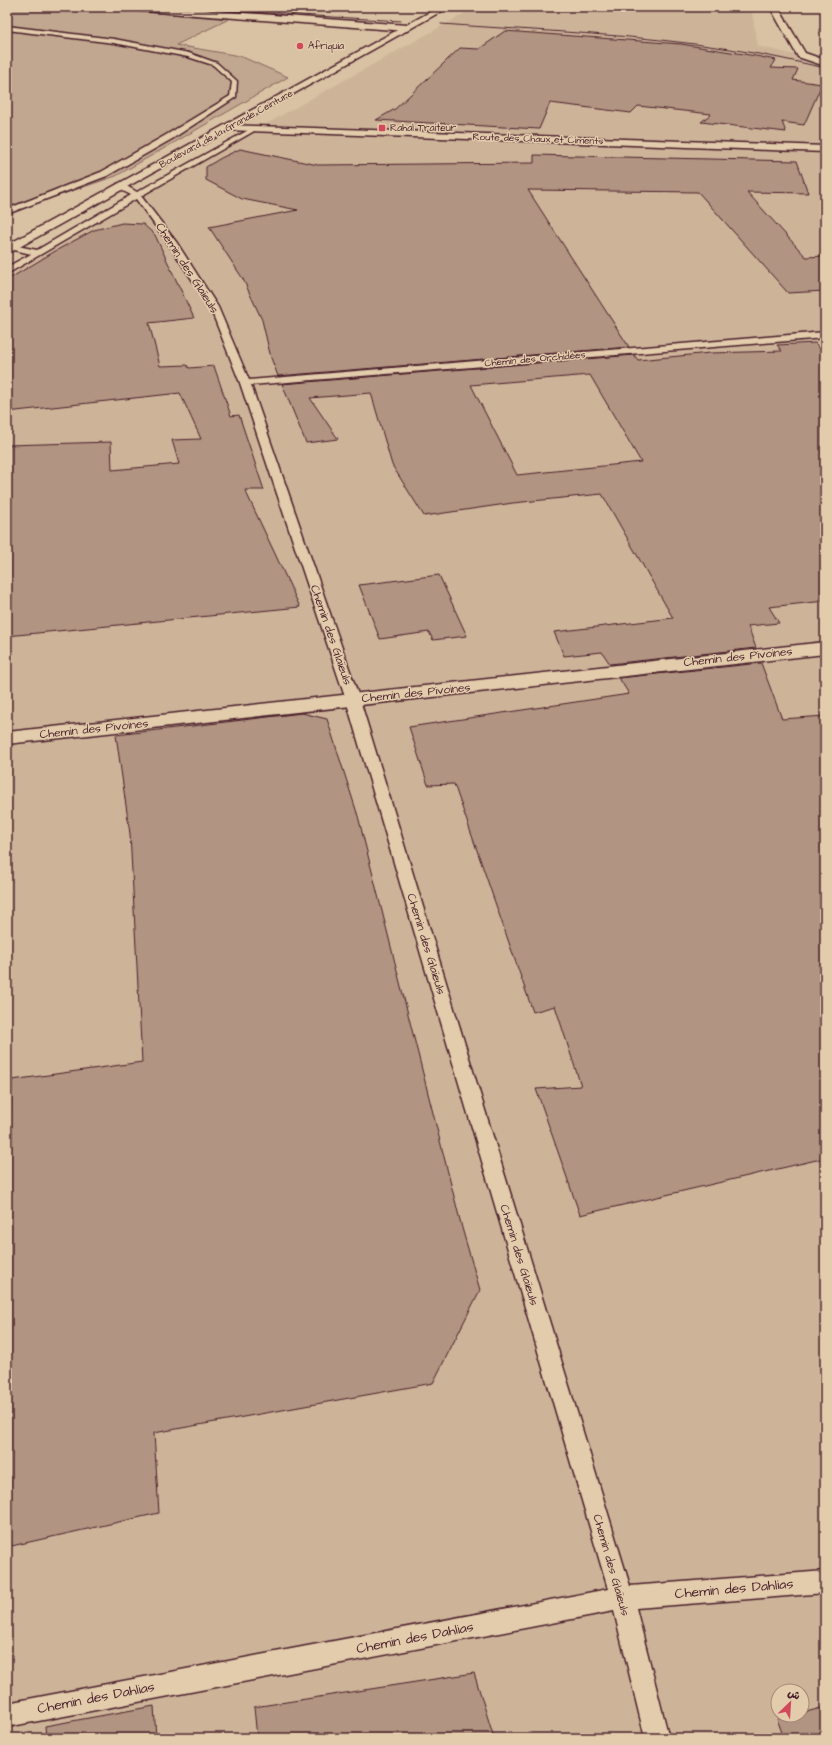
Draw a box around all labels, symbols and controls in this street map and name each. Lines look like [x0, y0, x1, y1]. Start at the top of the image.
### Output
place label: Afriquia [308, 39, 344, 53]
marker: Afriquia [295, 41, 305, 51]
street label: Boulevard de la Grande Ceinture [157, 86, 296, 172]
place label: Rahal Traiteur [390, 121, 457, 135]
marker: Rahal Traiteur [377, 123, 387, 133]
street label: Route des Chaux et Ciments [472, 130, 604, 148]
street label: Chemin des Glaïeuls [151, 219, 223, 317]
street label: Chemin des Orchidées [484, 348, 586, 370]
street label: Chemin des Glaïeuls [306, 583, 356, 687]
street label: Chemin des Pivoines [683, 643, 793, 671]
street label: Chemin des Pivoines [361, 679, 471, 707]
street label: Chemin des Pivoines [39, 715, 149, 743]
street label: Chemin des Glaïeuls [403, 891, 449, 997]
street label: Chemin des Glaïeuls [496, 1202, 542, 1308]
street label: Chemin des Glaïeuls [588, 1512, 634, 1618]
street label: Chemin des Dahlias [674, 1574, 794, 1604]
street label: Chemin des Dahlias [355, 1617, 475, 1659]
street label: Chemin des Dahlias [36, 1677, 156, 1719]
north arrow [770, 1683, 810, 1723]
text: ش [785, 1685, 803, 1704]

